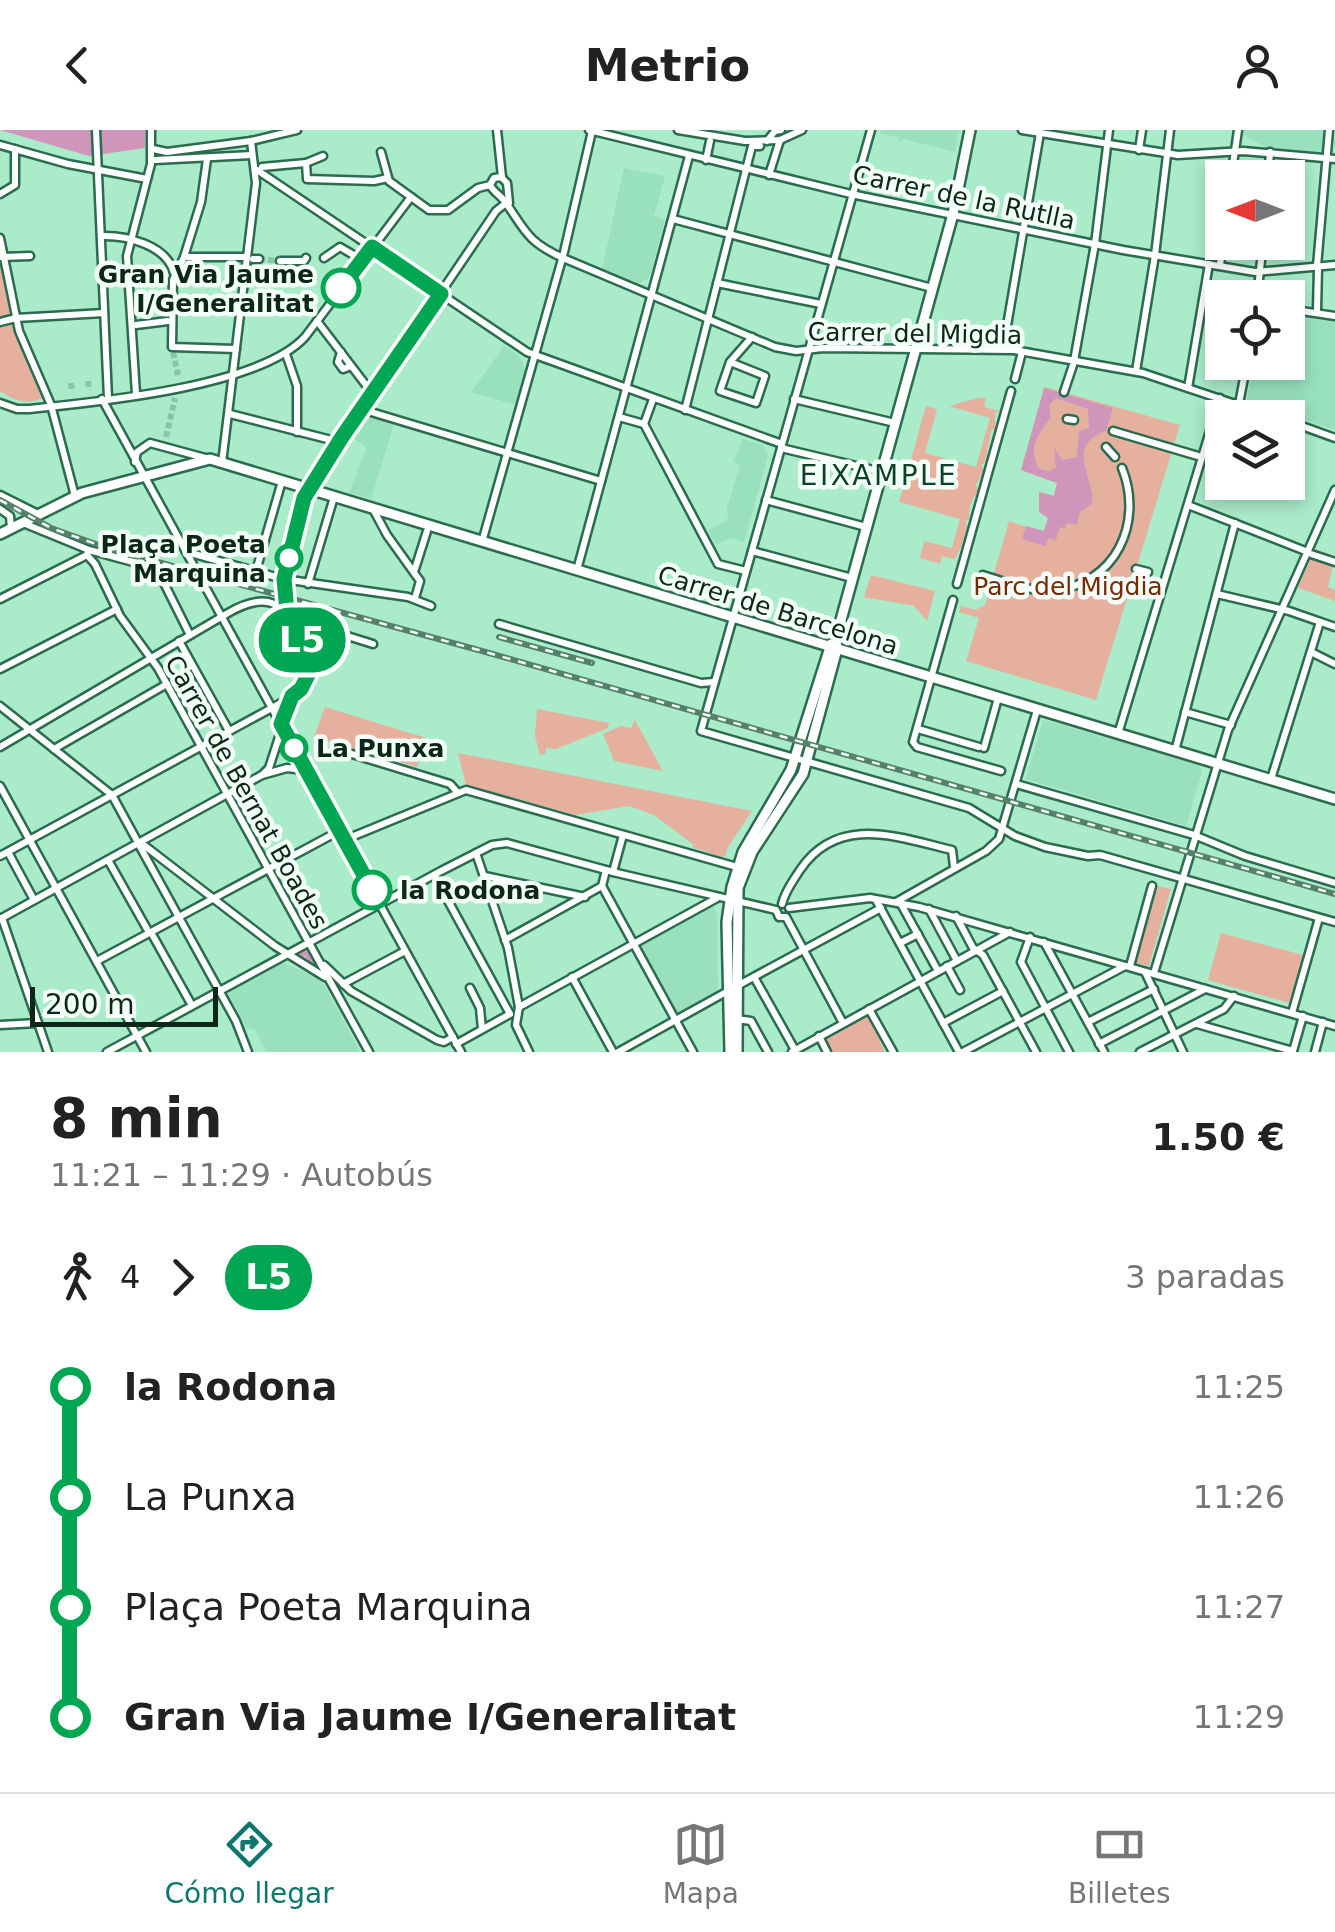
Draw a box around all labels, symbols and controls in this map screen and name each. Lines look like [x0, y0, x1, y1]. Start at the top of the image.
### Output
icon: back [50, 38, 105, 93]
icon: person [1230, 38, 1285, 93]
text: Metrio [585, 39, 750, 92]
street label: Carrer de la Rutlla [850, 160, 1078, 235]
north arrow [1205, 160, 1305, 260]
map controls [1205, 160, 1305, 500]
place label: Gran Via Jaume I/Generalitat [98, 260, 314, 318]
marker: Gran Via Jaume I/Generalitat [322, 269, 360, 307]
button: locate [1205, 280, 1305, 380]
street label: Carrer del Migdia [807, 317, 1023, 350]
button: layers [1205, 400, 1305, 500]
district label: EIXAMPLE [800, 459, 958, 492]
place label: Plaça Poeta Marquina [101, 530, 266, 588]
marker: Plaça Poeta Marquina [276, 545, 302, 571]
street label: Carrer de Barcelona [654, 560, 902, 661]
park label: Parc del Migdia [973, 572, 1163, 601]
line badge: L5 [257, 608, 347, 672]
text: L5 [279, 620, 325, 660]
street label: Carrer de Bernat Boades [159, 650, 334, 934]
place label: La Punxa [316, 734, 444, 763]
marker: La Punxa [281, 735, 307, 761]
marker: la Rodona [353, 871, 391, 909]
place label: la Rodona [400, 876, 540, 905]
scale bar [30, 982, 218, 1026]
text: 200 m [45, 988, 135, 1021]
text: 8 min [50, 1086, 223, 1150]
text: 1.50 € [1152, 1115, 1285, 1159]
text: 11:21 – 11:29 · Autobús [50, 1156, 433, 1194]
icon: walk [50, 1250, 105, 1305]
icon: forward [155, 1250, 210, 1305]
text: L5 [245, 1257, 292, 1297]
text: 4 [120, 1258, 140, 1296]
text: 3 paradas [1125, 1258, 1285, 1296]
text: la Rodona [124, 1365, 337, 1409]
text: 11:25 [1193, 1368, 1285, 1406]
text: La Punxa [124, 1475, 297, 1519]
text: 11:26 [1193, 1478, 1285, 1516]
text: Plaça Poeta Marquina [124, 1585, 533, 1629]
text: 11:27 [1193, 1588, 1285, 1626]
text: Gran Via Jaume I/Generalitat [124, 1695, 736, 1739]
text: 11:29 [1193, 1698, 1285, 1736]
tab: Cómo llegar [164, 1817, 334, 1910]
tab: Mapa [663, 1817, 739, 1910]
tab: Billetes [1068, 1817, 1171, 1910]

